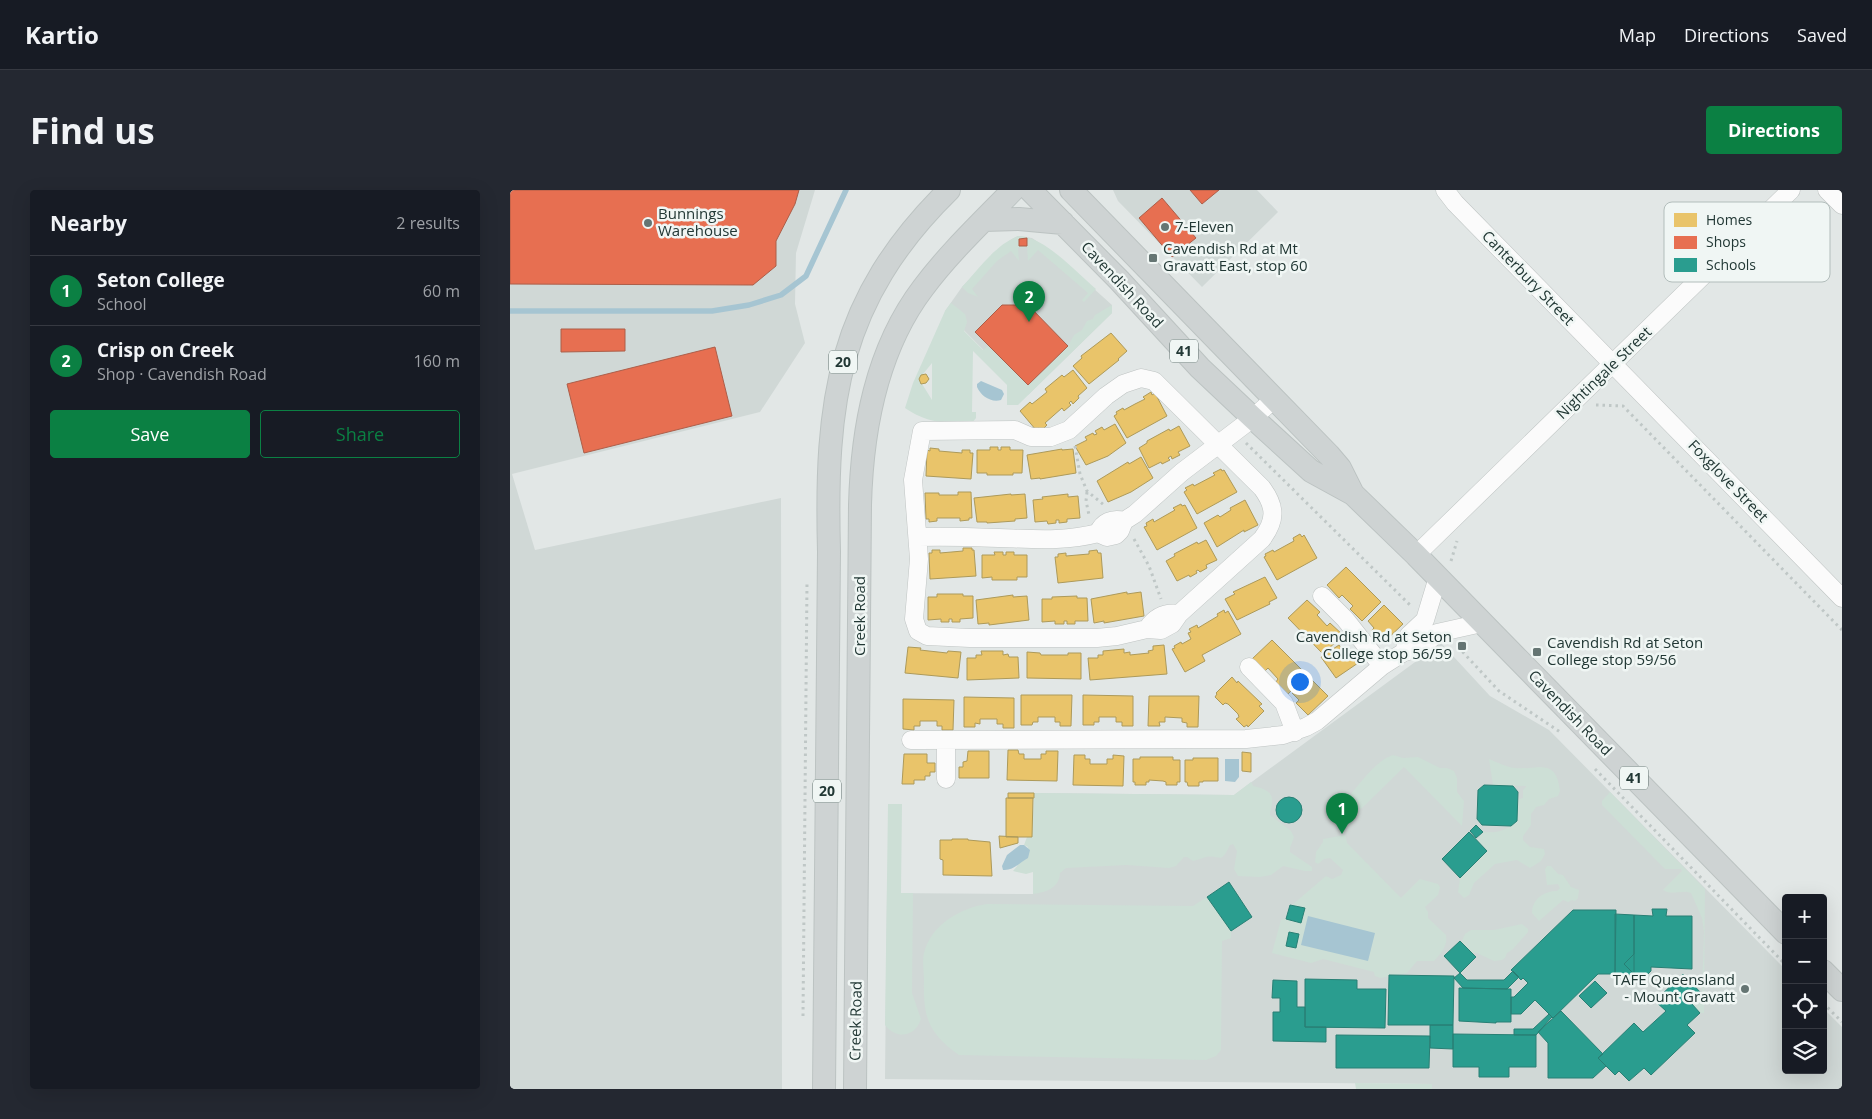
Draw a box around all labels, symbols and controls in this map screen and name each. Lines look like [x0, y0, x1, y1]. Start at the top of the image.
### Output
text: Kartio [25, 18, 99, 51]
text: Map [1619, 23, 1656, 47]
text: Directions [1684, 23, 1769, 47]
text: Saved [1797, 23, 1847, 47]
button: Directions [1706, 106, 1842, 154]
text: Find us [30, 107, 155, 154]
legend [1664, 202, 1830, 282]
place label: Bunnings Warehouse [658, 203, 738, 240]
text: Nearby [50, 209, 127, 237]
text: Homes [1706, 210, 1753, 229]
text: 2 results [396, 212, 460, 234]
place label: 7-Eleven [1175, 216, 1234, 236]
marker: Bunnings Warehouse [642, 217, 654, 229]
marker: 7-Eleven [1159, 221, 1171, 233]
street label: Canterbury Street [1478, 226, 1579, 329]
text: Shops [1706, 232, 1746, 251]
street label: Cavendish Road [1077, 237, 1168, 332]
place label: Cavendish Rd at Mt Gravatt East, stop 60 [1163, 238, 1307, 275]
marker: Cavendish Rd at Mt Gravatt East, stop 60 [1147, 252, 1159, 264]
text: Schools [1706, 255, 1756, 274]
text: Seton College [97, 267, 225, 293]
text: 1 [61, 280, 71, 302]
text: 60 m [423, 280, 460, 302]
pin: 2 [1013, 281, 1045, 322]
text: School [97, 293, 147, 315]
street label: Nightingale Street [1551, 322, 1655, 423]
text: Crisp on Creek [97, 337, 234, 363]
road number: 41 [1170, 340, 1198, 362]
text: 2 [61, 350, 71, 372]
text: 160 m [414, 350, 460, 372]
road number: 20 [829, 350, 857, 373]
text: Shop · Cavendish Road [97, 363, 267, 385]
button: Save [50, 410, 250, 458]
button: Share [260, 410, 460, 458]
street label: Foxglove Street [1684, 435, 1773, 526]
street label: Creek Road [849, 576, 869, 656]
place label: Cavendish Rd at Seton College stop 56/59 [1296, 626, 1452, 663]
place label: Cavendish Rd at Seton College stop 59/56 [1547, 632, 1703, 669]
marker: Cavendish Rd at Seton College stop 56/59 [1456, 640, 1468, 652]
marker: Cavendish Rd at Seton College stop 59/56 [1531, 646, 1543, 658]
street label: Cavendish Road [1525, 665, 1617, 760]
your location [1287, 669, 1313, 695]
road number: 41 [1620, 766, 1648, 790]
road number: 20 [813, 780, 841, 802]
pin: 1 [1326, 793, 1358, 834]
map controls [1782, 894, 1827, 1074]
button: + [1782, 894, 1827, 939]
button: − [1782, 939, 1827, 984]
place label: TAFE Queensland - Mount Gravatt [1613, 969, 1735, 1006]
street label: Creek Road [844, 981, 866, 1061]
marker: TAFE Queensland - Mount Gravatt [1739, 983, 1751, 995]
button: locate [1782, 984, 1827, 1029]
button: layers [1782, 1029, 1827, 1074]

